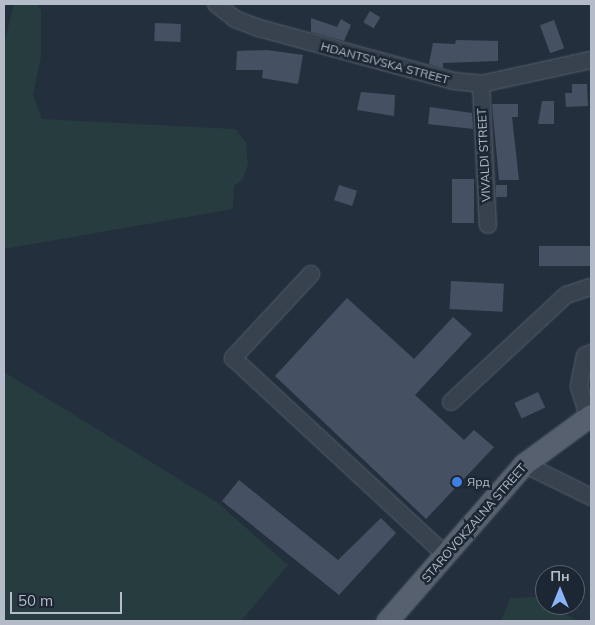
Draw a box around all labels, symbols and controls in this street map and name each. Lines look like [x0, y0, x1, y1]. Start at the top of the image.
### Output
street label: HDANTSIVSKA STREET [319, 39, 451, 87]
street label: VIVALDI STREET [474, 108, 494, 202]
street label: STAROVOKZALNA STREET [419, 461, 529, 585]
place label: Ярд [467, 475, 490, 489]
marker: Ярд [451, 476, 463, 488]
north arrow [535, 565, 585, 615]
text: Пн [550, 567, 570, 585]
scale bar [12, 582, 125, 614]
text: 50 m [18, 591, 53, 610]

